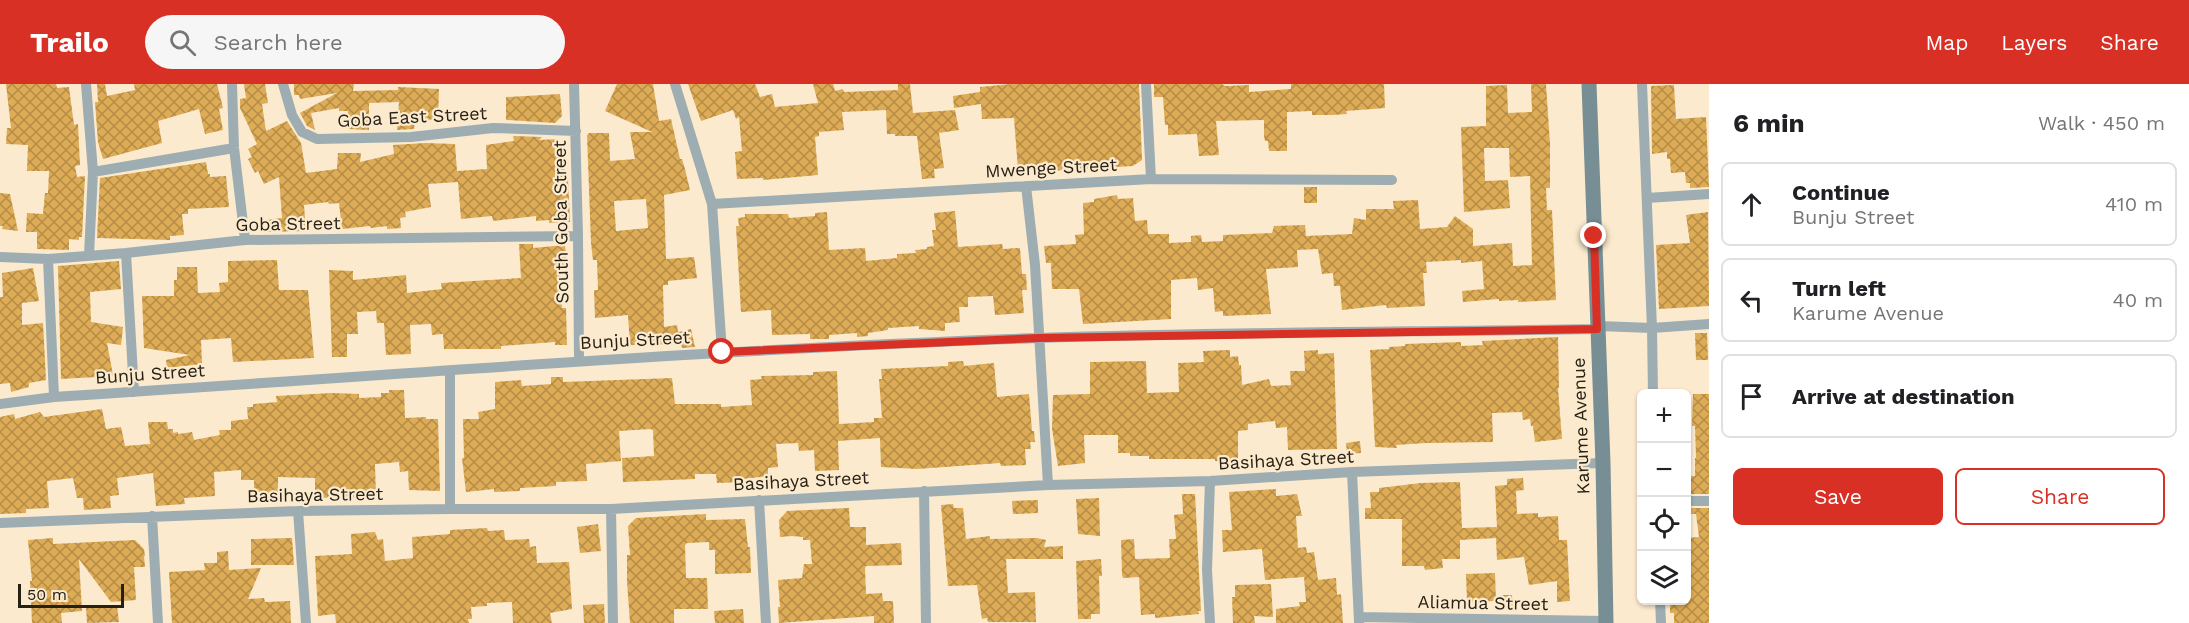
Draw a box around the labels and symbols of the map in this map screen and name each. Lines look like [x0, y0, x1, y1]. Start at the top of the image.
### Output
street label: Goba East Street [336, 102, 488, 131]
street label: South Goba Street [549, 140, 572, 304]
street label: Mwenge Street [985, 154, 1118, 181]
street label: Goba Street [235, 212, 341, 235]
route end [1580, 222, 1606, 248]
street label: Bunju Street [579, 326, 691, 353]
route start [708, 338, 734, 364]
street label: Karume Avenue [1568, 357, 1593, 495]
street label: Bunju Street [94, 359, 206, 388]
street label: Basihaya Street [1217, 445, 1355, 474]
street label: Basihaya Street [732, 466, 870, 495]
street label: Basihaya Street [247, 483, 384, 506]
scale bar [18, 581, 124, 608]
street label: Aliamua Street [1417, 591, 1549, 614]

